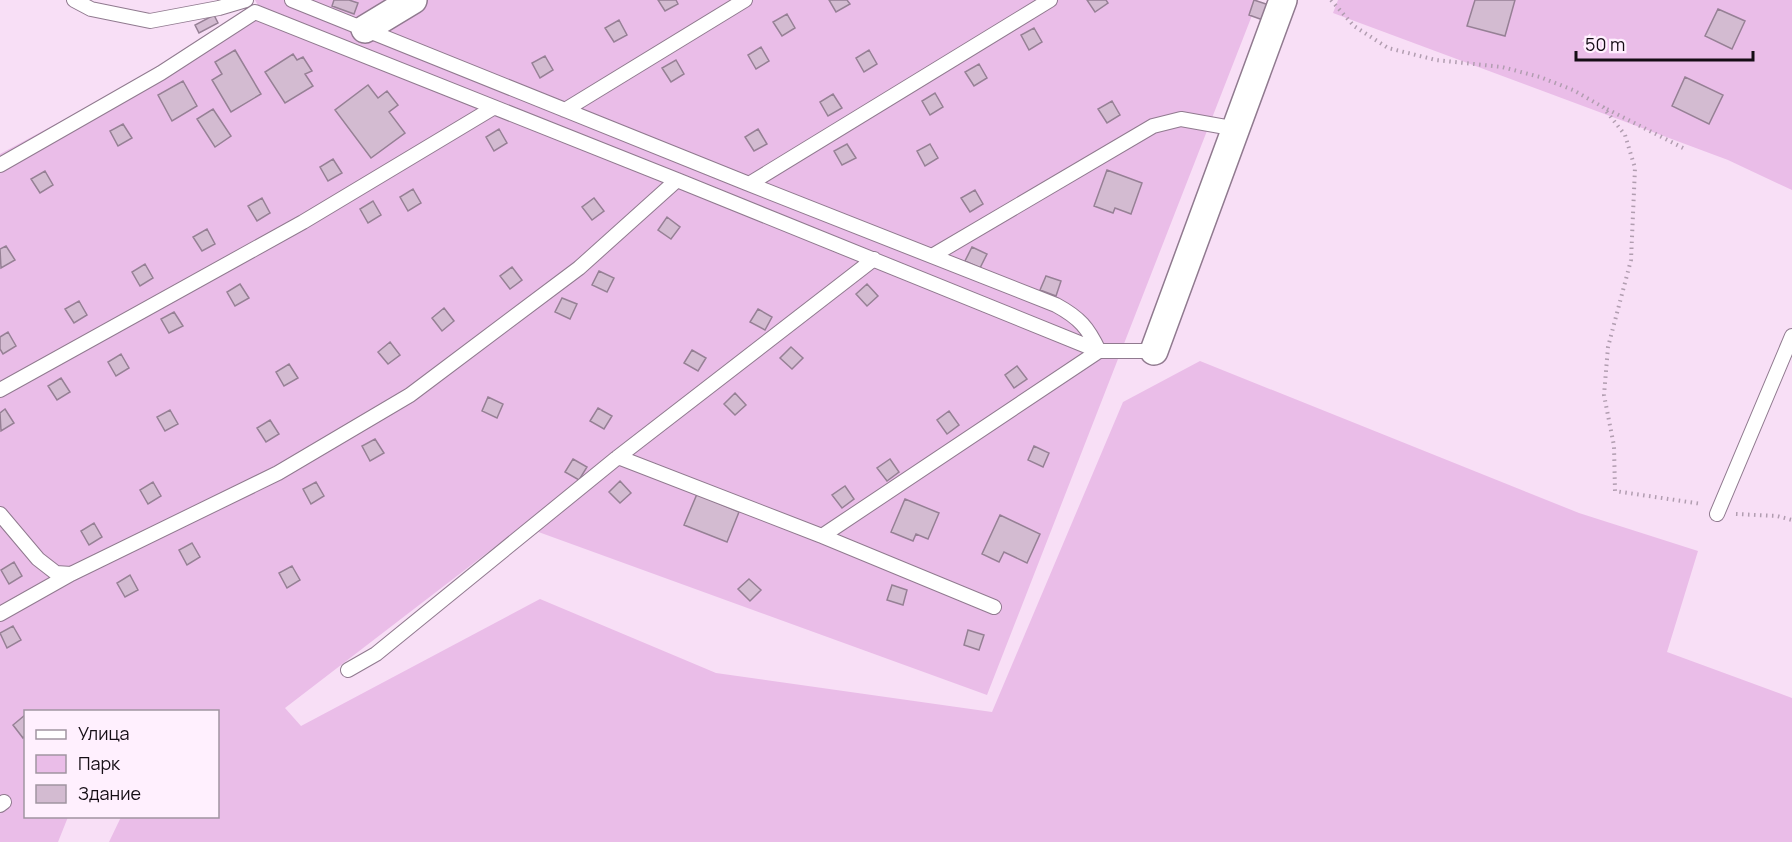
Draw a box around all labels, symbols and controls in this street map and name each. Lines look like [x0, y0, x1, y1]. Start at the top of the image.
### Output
scale bar [1576, 24, 1753, 62]
text: 50 m [1585, 32, 1625, 56]
legend [24, 710, 219, 818]
text: Улица [78, 721, 130, 745]
text: Парк [78, 751, 121, 775]
text: Здание [78, 781, 141, 805]

